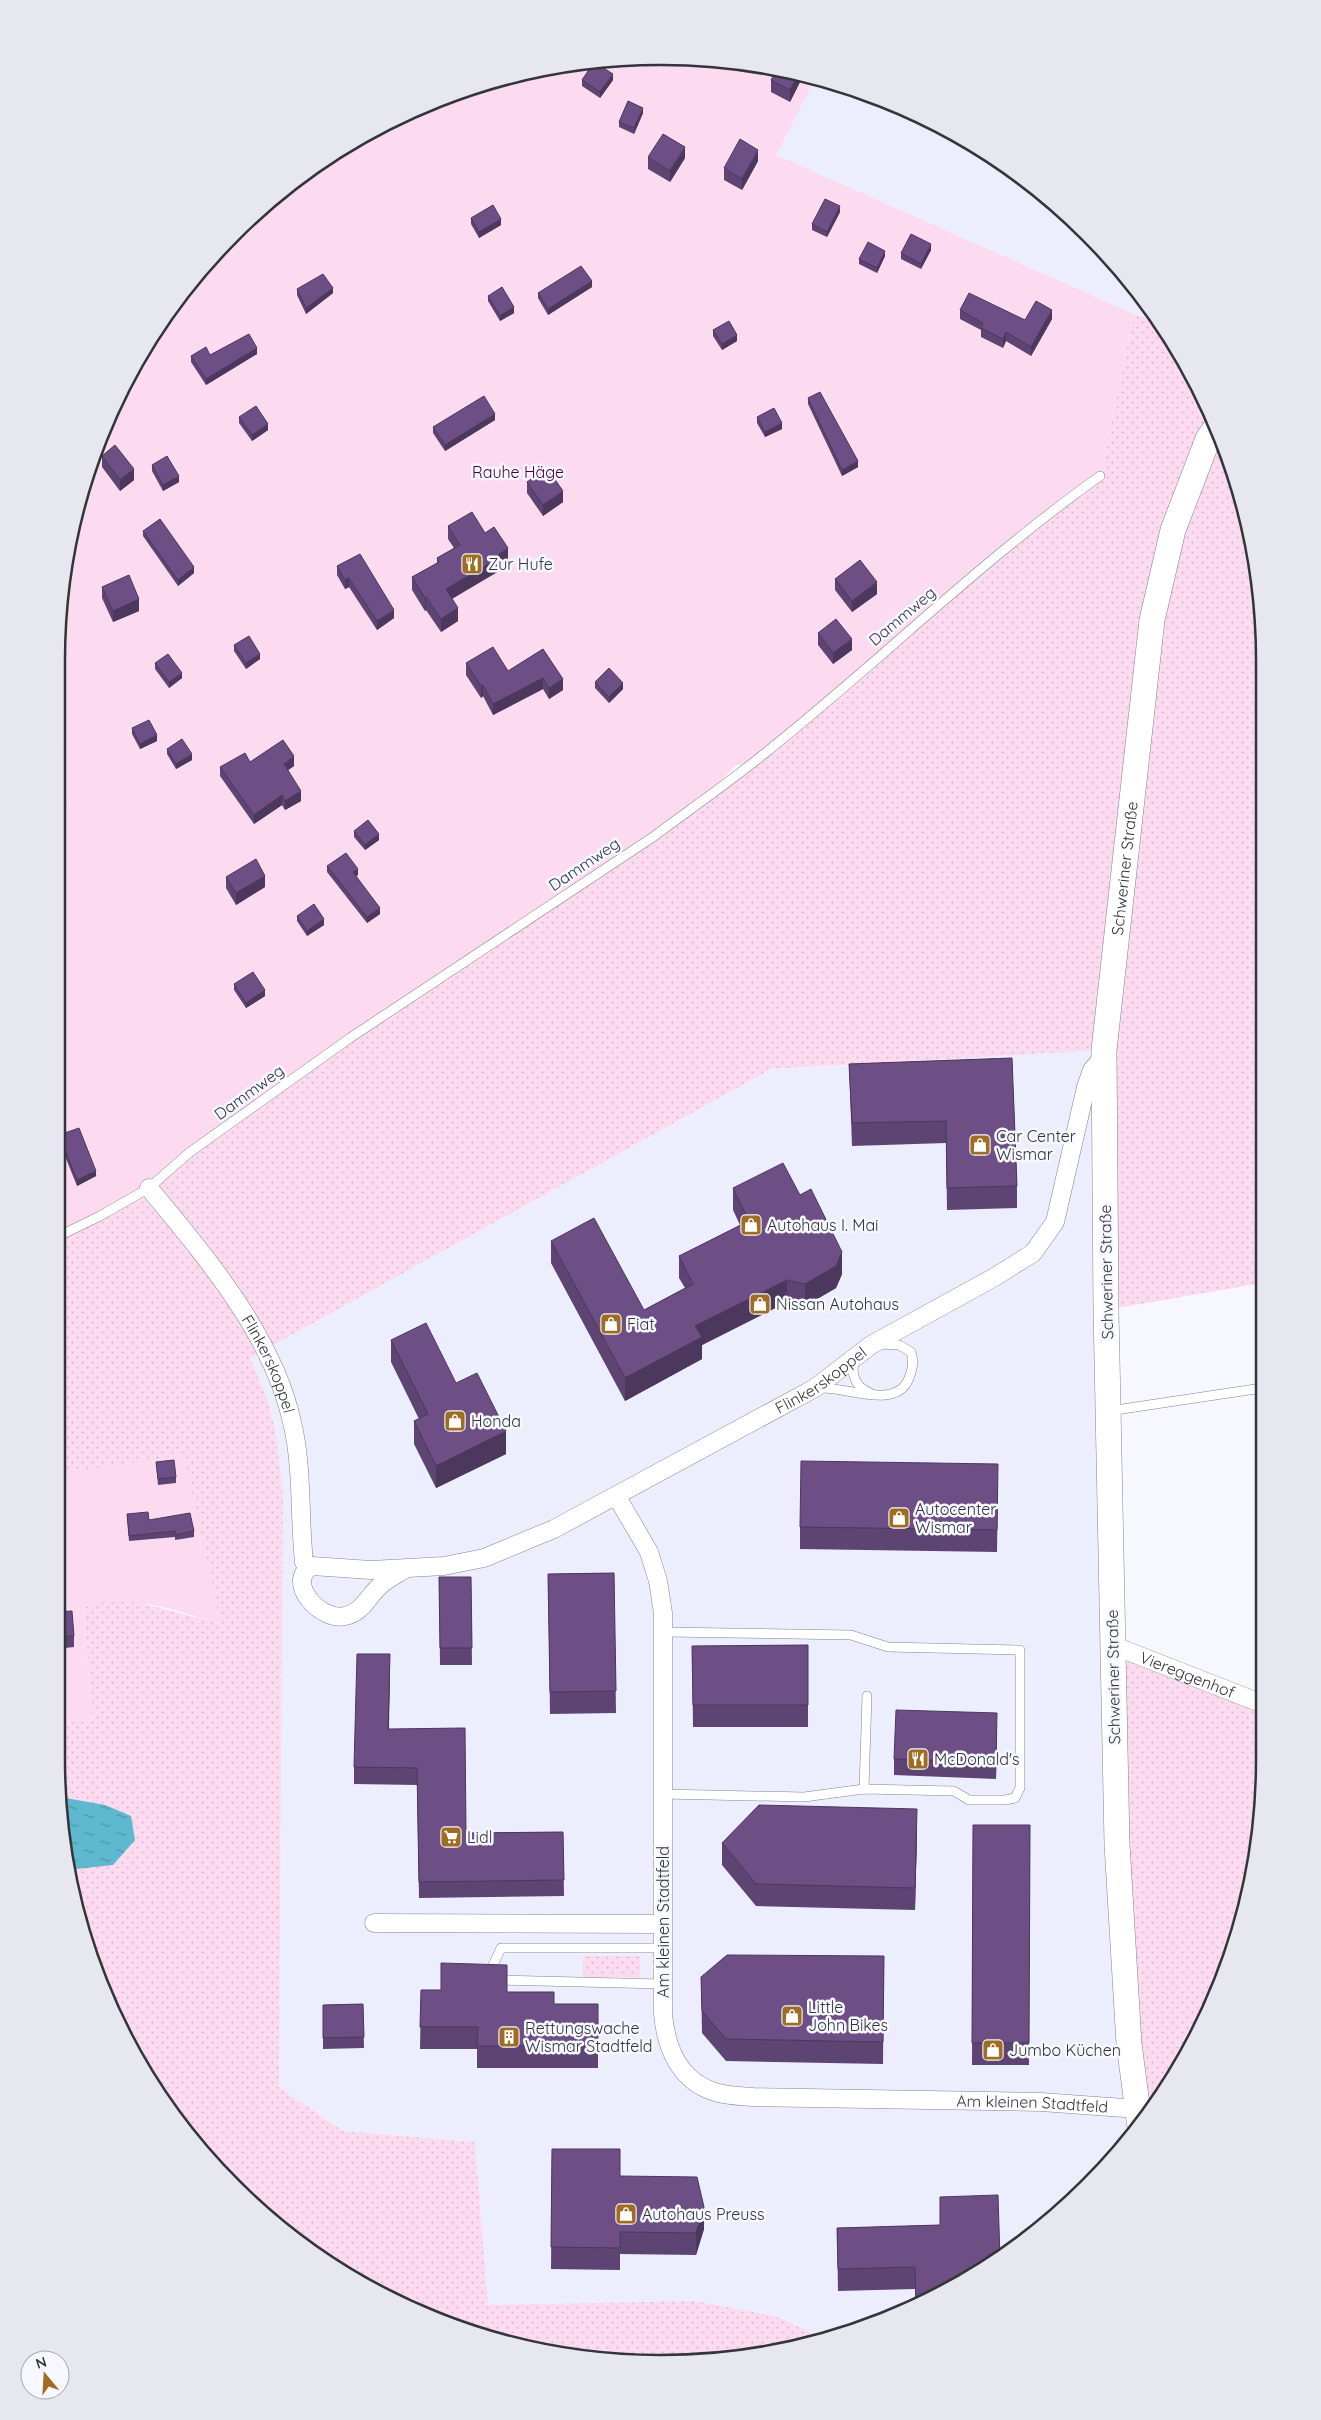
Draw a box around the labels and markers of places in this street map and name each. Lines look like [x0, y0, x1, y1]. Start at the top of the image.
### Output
restaurant icon: Zur Hufe [460, 552, 484, 576]
place label: Zur Hufe [488, 554, 553, 574]
place label: Car Center Wismar [996, 1126, 1076, 1164]
shop icon: Car Center Wismar [968, 1133, 992, 1157]
shop icon: Autohaus I. Mai [739, 1213, 763, 1237]
place label: Autohaus I. Mai [767, 1215, 879, 1235]
shop icon: Nissan Autohaus [748, 1292, 772, 1316]
place label: Nissan Autohaus [776, 1294, 899, 1314]
shop icon: Fiat [599, 1312, 623, 1336]
place label: Fiat [627, 1314, 655, 1334]
shop icon: Honda [443, 1409, 467, 1433]
place label: Honda [471, 1411, 521, 1431]
place label: Autocenter Wismar [915, 1499, 996, 1537]
shop icon: Autocenter Wismar [887, 1506, 911, 1530]
restaurant icon: McDonald's [906, 1747, 930, 1771]
place label: McDonald's [934, 1749, 1020, 1769]
supermarket icon: Lidl [439, 1825, 463, 1849]
place label: Lidl [467, 1827, 492, 1847]
place label: Little John Bikes [808, 1997, 888, 2035]
shop icon: Little John Bikes [780, 2004, 804, 2028]
place label: Rettungswache Wismar Stadtfeld [525, 2018, 652, 2056]
building icon: Rettungswache Wismar Stadtfeld [497, 2025, 521, 2049]
shop icon: Jumbo Küchen [981, 2038, 1005, 2062]
place label: Jumbo Küchen [1009, 2040, 1121, 2060]
shop icon: Autohaus Preuss [614, 2202, 638, 2226]
place label: Autohaus Preuss [642, 2204, 764, 2224]

